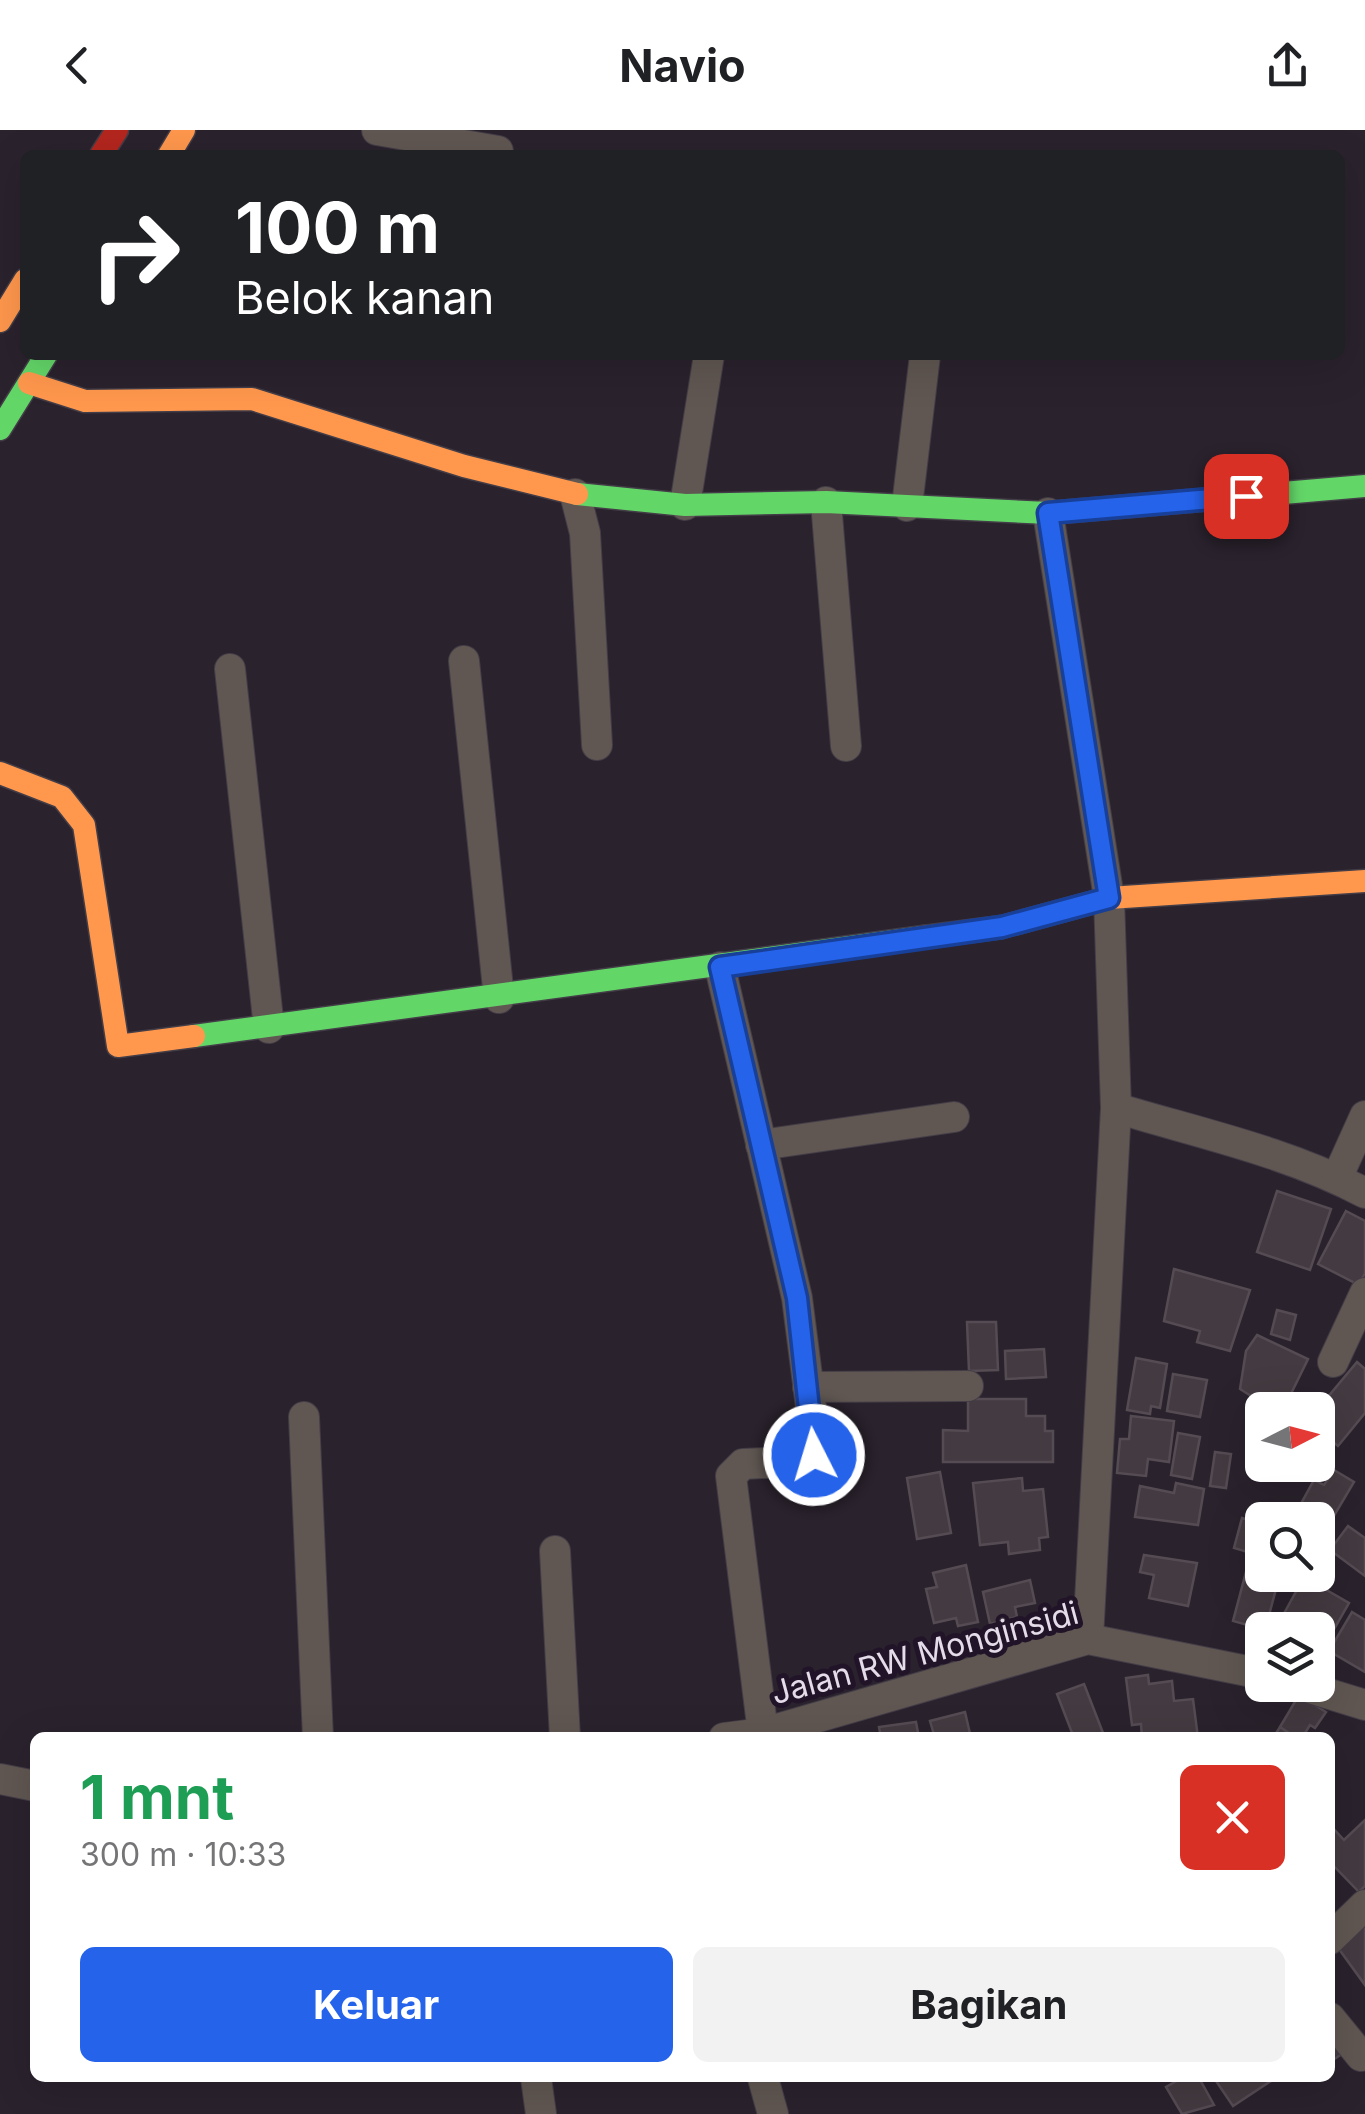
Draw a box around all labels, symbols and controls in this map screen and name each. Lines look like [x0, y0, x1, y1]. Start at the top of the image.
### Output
icon: back [50, 38, 105, 93]
text: Navio [619, 38, 746, 93]
icon: share [1260, 38, 1315, 93]
text: 100 m [235, 185, 440, 270]
icon: right [70, 190, 200, 320]
text: Belok kanan [235, 270, 494, 325]
pin [1204, 454, 1289, 539]
icon: arrive [1219, 469, 1274, 524]
north arrow [1245, 1392, 1335, 1482]
map controls [1245, 1392, 1335, 1702]
position arrow [762, 1403, 866, 1507]
button: search [1245, 1502, 1335, 1592]
street label: Jalan RW Monginsidi [767, 1593, 1083, 1712]
button: layers [1245, 1612, 1335, 1702]
text: 1 mnt [80, 1761, 234, 1833]
button: close [1180, 1765, 1285, 1870]
text: 300 m · 10:33 [80, 1835, 286, 1874]
button: Keluar [80, 1947, 673, 2062]
button: Bagikan [693, 1947, 1285, 2062]

